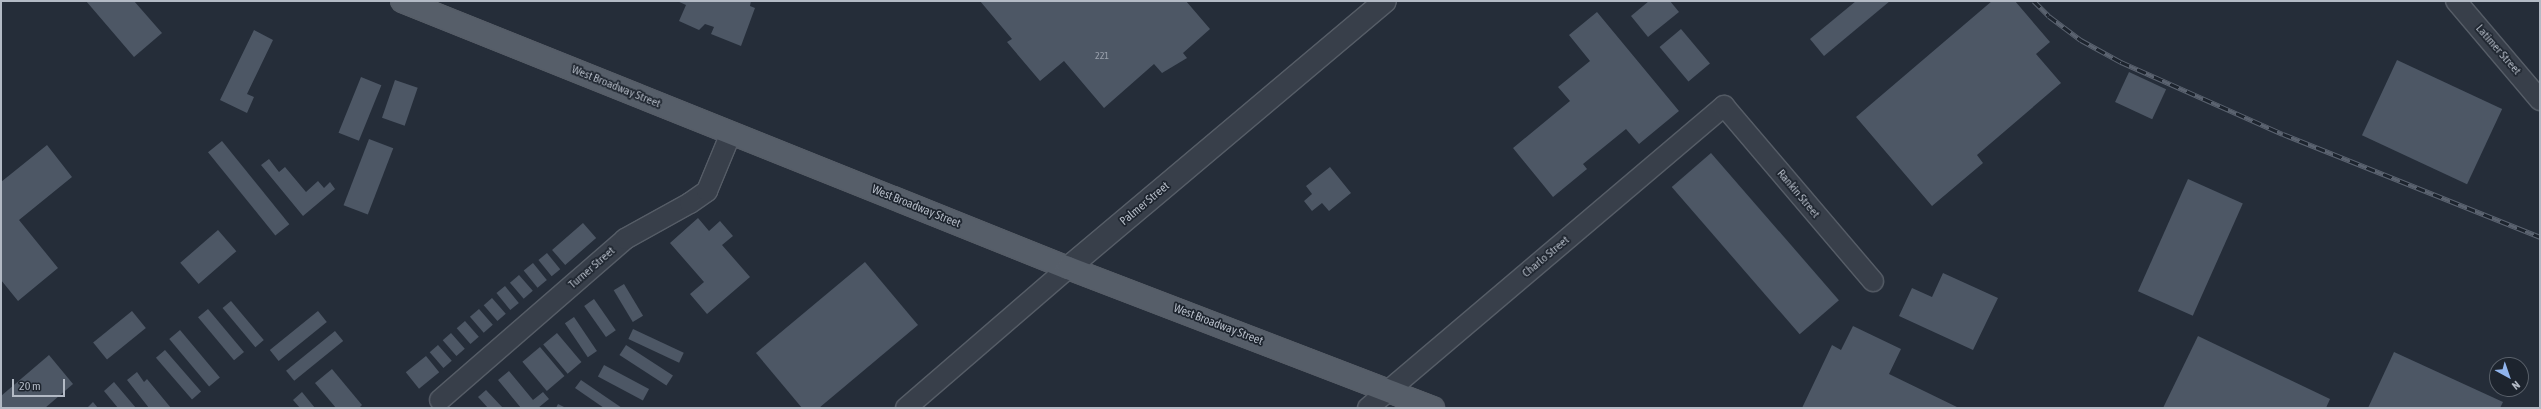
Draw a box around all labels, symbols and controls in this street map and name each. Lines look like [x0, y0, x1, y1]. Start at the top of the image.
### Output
street label: Latimer Street [2472, 22, 2524, 78]
house number: 221 [1095, 50, 1109, 62]
street label: West Broadway Street [569, 63, 663, 111]
street label: Rankin Street [1774, 167, 1822, 221]
street label: Palmer Street [1117, 179, 1173, 229]
street label: West Broadway Street [869, 183, 963, 231]
street label: Charlo Street [1520, 233, 1572, 281]
street label: Turner Street [566, 244, 618, 292]
street label: West Broadway Street [1171, 301, 1265, 349]
north arrow [2489, 357, 2529, 397]
scale bar [14, 371, 67, 397]
text: 20 m [19, 379, 41, 393]
text: N [2510, 379, 2522, 392]

